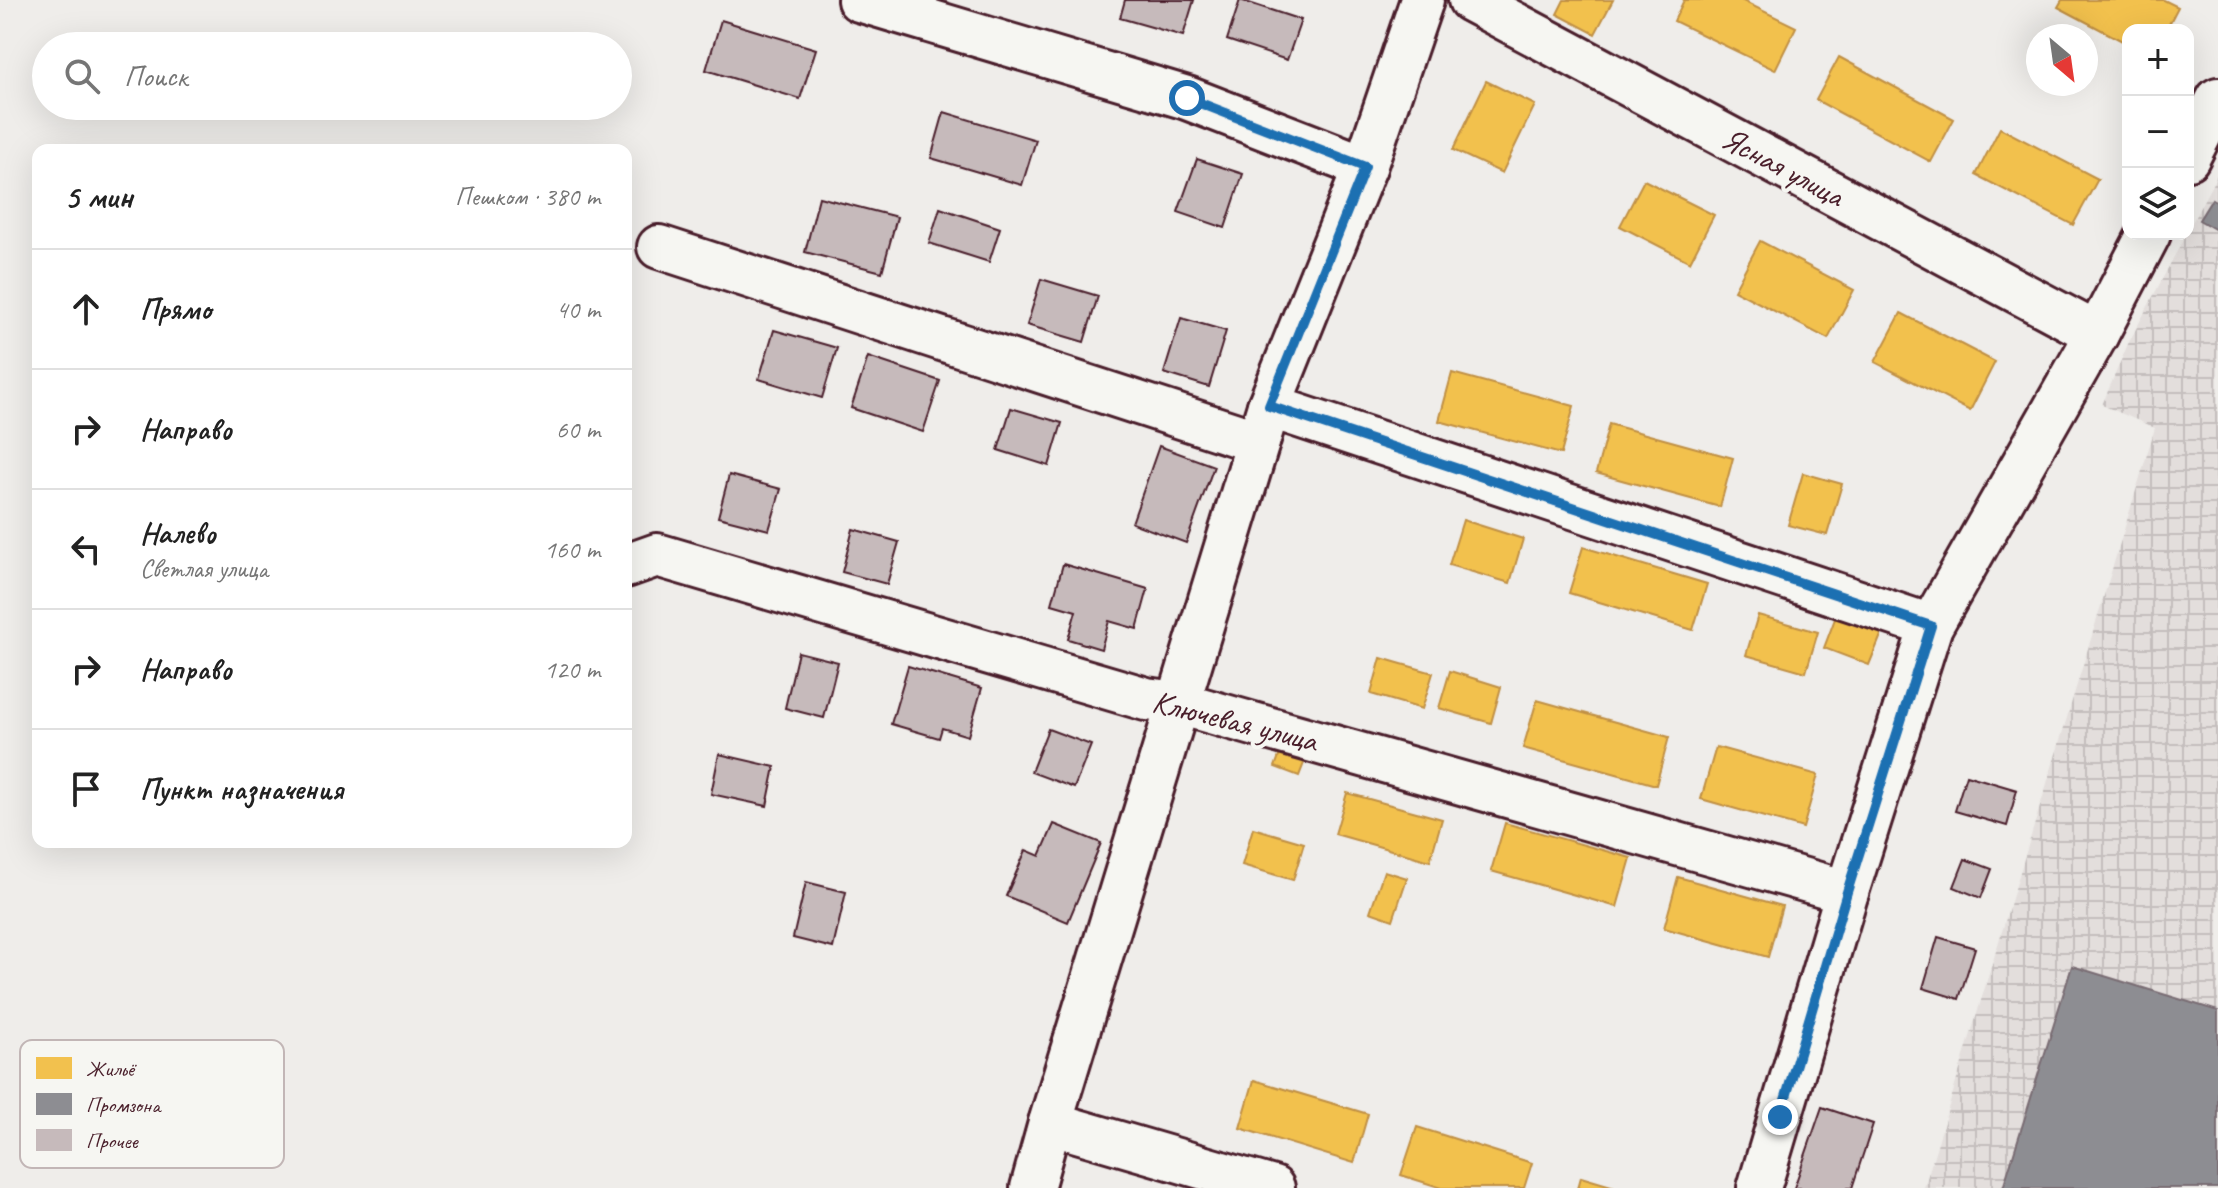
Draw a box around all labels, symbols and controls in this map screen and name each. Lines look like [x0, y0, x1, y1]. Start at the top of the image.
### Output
north arrow [2026, 24, 2098, 96]
map controls [2122, 24, 2194, 240]
button: + [2122, 24, 2194, 96]
search box [32, 32, 632, 120]
icon: search [60, 54, 104, 98]
text: Поиск [124, 57, 187, 95]
route start [1169, 80, 1205, 116]
button: − [2122, 96, 2194, 168]
street label: Ясная улица [1715, 118, 1853, 217]
button: layers [2122, 168, 2194, 240]
text: 5 мин [64, 175, 133, 218]
text: Пешком · 380 m [455, 180, 600, 213]
icon: ahead [64, 287, 108, 331]
text: Прямо [140, 290, 211, 328]
text: 40 m [556, 293, 600, 326]
icon: right [64, 407, 108, 451]
text: Направо [140, 410, 232, 448]
text: 60 m [556, 413, 600, 446]
text: Налево [140, 514, 216, 552]
icon: left [64, 527, 108, 571]
text: 160 m [544, 533, 600, 566]
text: Светлая улица [140, 552, 268, 585]
icon: right [64, 647, 108, 691]
text: Направо [140, 650, 232, 688]
text: 120 m [544, 653, 600, 686]
street label: Ключевая улица [1148, 681, 1324, 762]
icon: arrive [64, 767, 108, 811]
text: Пункт назначения [140, 770, 343, 808]
legend [20, 1040, 284, 1168]
text: Жильё [86, 1055, 138, 1083]
text: Промзона [86, 1091, 162, 1119]
route end [1762, 1099, 1798, 1135]
text: Прочее [86, 1127, 140, 1155]

